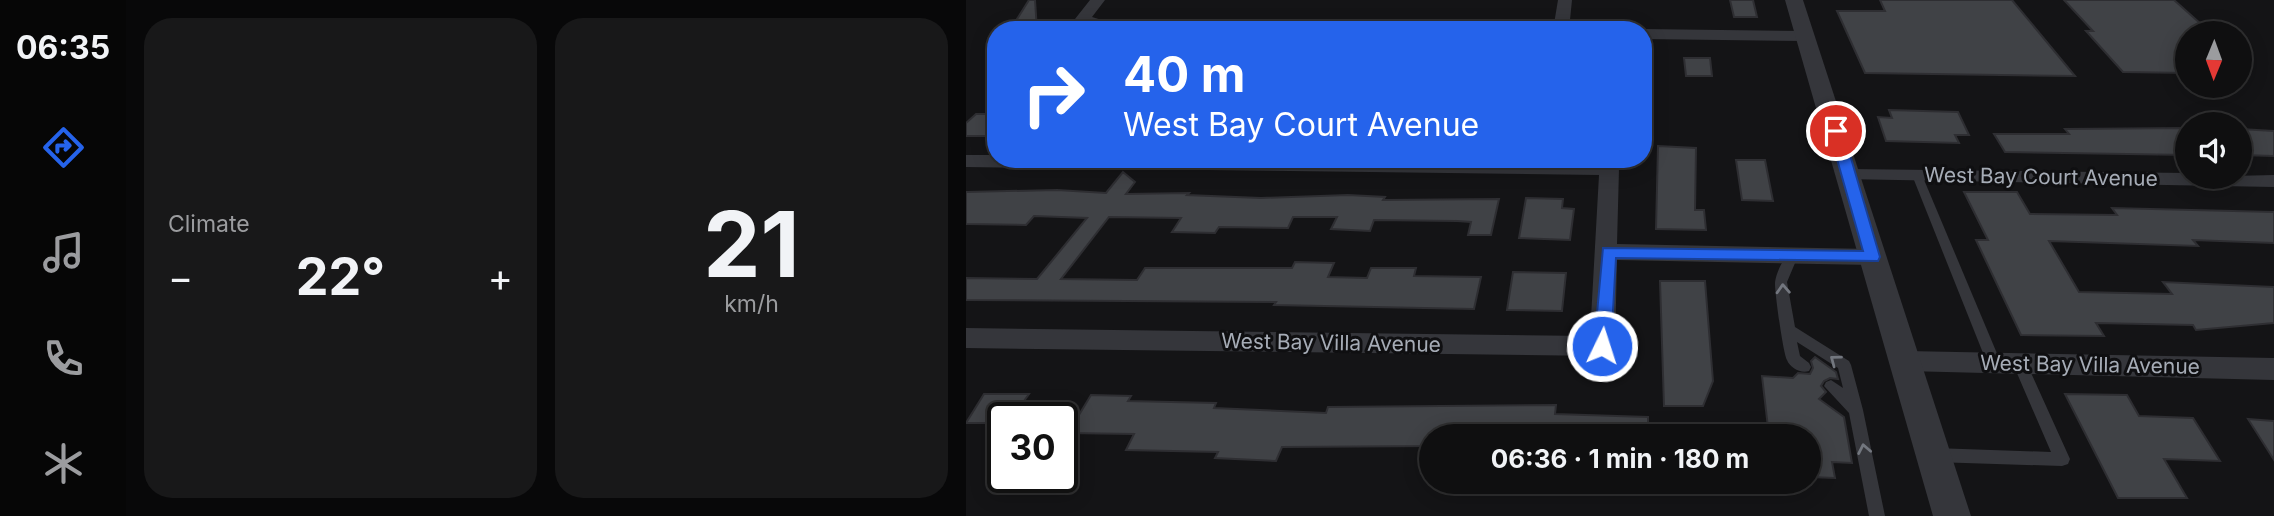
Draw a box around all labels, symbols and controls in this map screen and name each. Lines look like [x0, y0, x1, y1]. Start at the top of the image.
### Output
north arrow [2175, 21, 2252, 98]
map controls [2175, 21, 2252, 189]
text: 06:35 [16, 28, 110, 67]
text: 40 m [1123, 45, 1246, 104]
icon: right [1008, 49, 1099, 140]
pin [1806, 101, 1866, 161]
text: West Bay Court Avenue [1123, 105, 1479, 144]
icon: arrive [1817, 112, 1855, 150]
button: sound [2175, 112, 2252, 189]
icon: directions [39, 123, 88, 172]
street label: West Bay Court Avenue [1924, 162, 2158, 191]
text: 21 [703, 189, 800, 299]
text: Climate [168, 210, 250, 238]
icon: music [39, 228, 88, 277]
text: 22° [296, 245, 385, 308]
text: − [168, 254, 193, 300]
text: + [488, 254, 513, 300]
one-way arrow [1776, 283, 1791, 294]
text: km/h [724, 290, 779, 318]
position arrow [1565, 309, 1639, 383]
street label: West Bay Villa Avenue [1221, 328, 1441, 357]
icon: phone [39, 334, 88, 383]
street label: West Bay Villa Avenue [1980, 350, 2200, 379]
one-way arrow [1831, 356, 1843, 368]
speed limit sign: 30 [987, 402, 1078, 493]
icon: climate [39, 439, 88, 488]
text: 06:36 · 1 min · 180 m [1491, 443, 1749, 474]
one-way arrow [1857, 443, 1872, 455]

